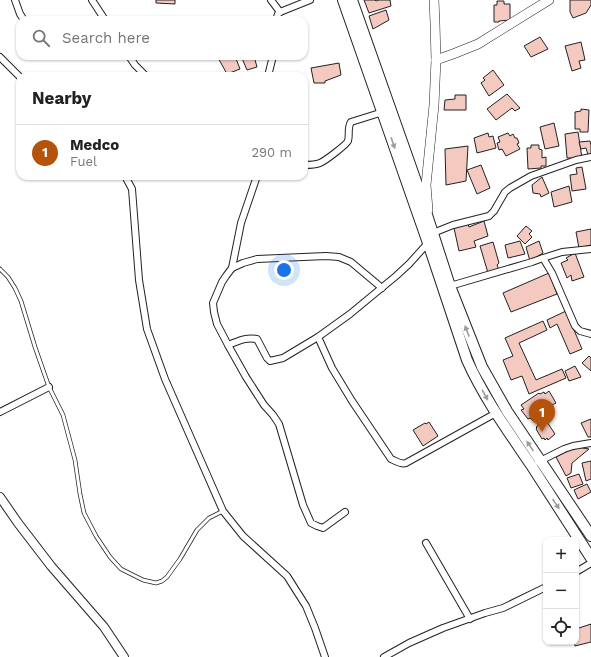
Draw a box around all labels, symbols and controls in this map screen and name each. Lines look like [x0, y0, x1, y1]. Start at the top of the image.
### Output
search box [16, 16, 308, 60]
icon: search [30, 27, 52, 49]
text: Search here [62, 29, 150, 47]
text: Nearby [32, 88, 91, 108]
text: Medco [70, 136, 119, 154]
one-way arrow [391, 137, 397, 149]
text: 1 [42, 145, 48, 160]
text: 290 m [251, 145, 292, 160]
text: Fuel [70, 154, 97, 169]
your location [274, 260, 294, 280]
one-way arrow [464, 325, 470, 337]
one-way arrow [481, 389, 488, 401]
pin: 1 [529, 399, 555, 432]
one-way arrow [526, 441, 534, 451]
one-way arrow [552, 499, 560, 509]
map controls [543, 537, 579, 645]
button: + [543, 537, 579, 573]
button: − [543, 573, 579, 609]
button: locate [543, 609, 579, 645]

